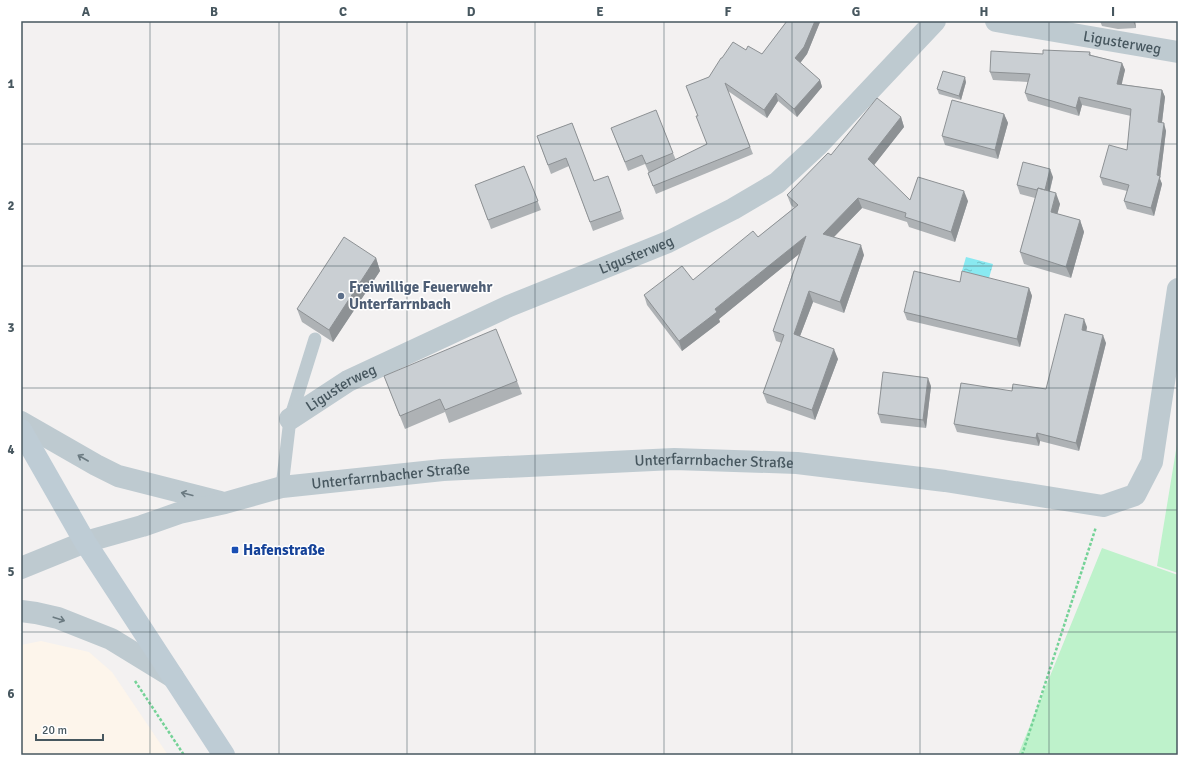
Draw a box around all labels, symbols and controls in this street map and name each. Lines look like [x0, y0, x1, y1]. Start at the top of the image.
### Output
text: A [82, 4, 91, 20]
text: B [210, 4, 218, 20]
text: C [339, 4, 347, 20]
text: D [467, 4, 476, 20]
text: E [596, 4, 604, 20]
text: F [725, 4, 732, 20]
text: G [852, 4, 860, 20]
text: H [980, 4, 988, 20]
text: I [1111, 4, 1115, 20]
street label: Ligusterweg [1082, 27, 1163, 58]
text: 1 [7, 76, 15, 92]
text: 2 [7, 198, 15, 214]
street label: Ligusterweg [596, 232, 677, 278]
place label: Freiwillige Feuerwehr Unterfarrnbach [349, 278, 492, 313]
marker: Freiwillige Feuerwehr Unterfarrnbach [336, 291, 346, 301]
text: 3 [7, 320, 15, 336]
street label: Ligusterweg [302, 360, 379, 415]
text: 4 [7, 442, 15, 458]
street label: Unterfarrnbacher Straße [634, 450, 794, 472]
one-way arrow [77, 453, 89, 461]
street label: Unterfarrnbacher Straße [310, 460, 470, 493]
one-way arrow [181, 489, 194, 497]
place label: Hafenstraße [243, 541, 325, 559]
marker: Hafenstraße [230, 545, 240, 555]
text: 5 [7, 564, 15, 580]
one-way arrow [53, 615, 65, 623]
text: 6 [7, 686, 15, 702]
scale bar [36, 716, 103, 742]
text: 20 m [42, 723, 67, 738]

